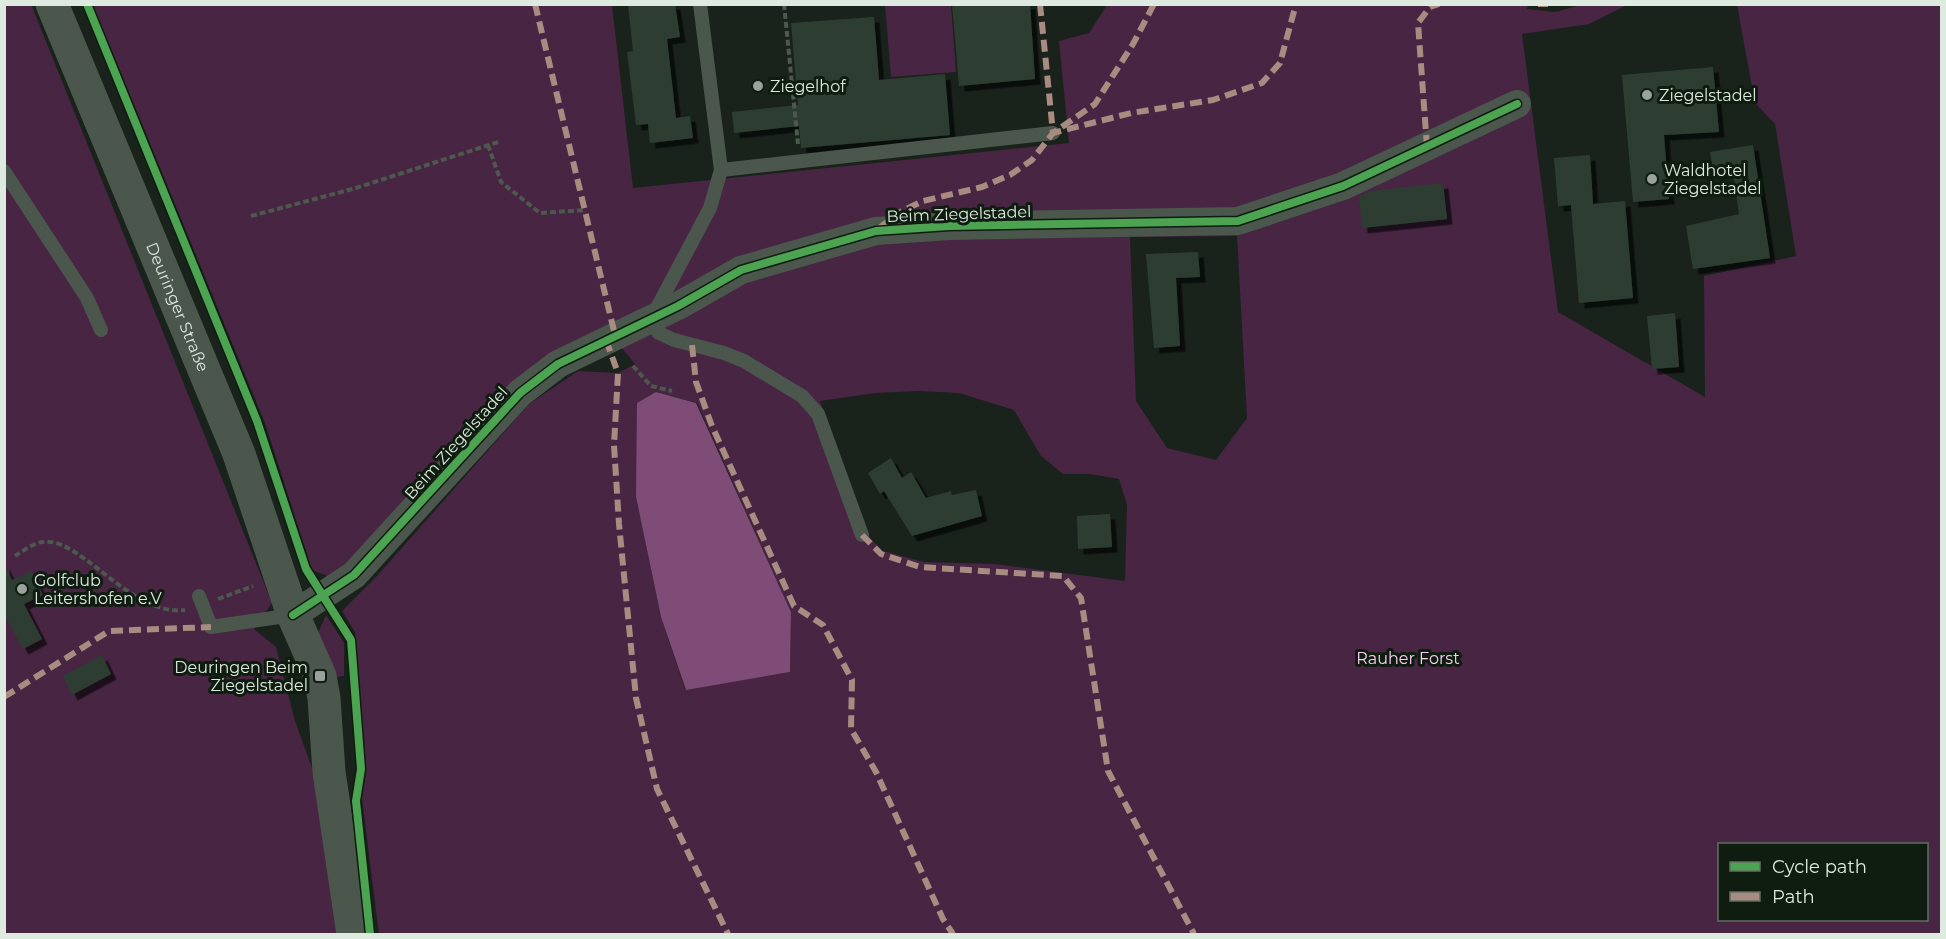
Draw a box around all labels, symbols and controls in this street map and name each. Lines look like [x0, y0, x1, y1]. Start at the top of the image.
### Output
place label: Ziegelhof [770, 77, 846, 96]
marker: Ziegelhof [751, 79, 765, 93]
place label: Ziegelstadel [1659, 86, 1757, 105]
marker: Ziegelstadel [1640, 88, 1654, 102]
place label: Waldhotel Ziegelstadel [1664, 161, 1762, 198]
marker: Waldhotel Ziegelstadel [1645, 172, 1659, 186]
street label: Beim Ziegelstadel [886, 202, 1032, 226]
street label: Deuringer Straße [143, 239, 213, 374]
street label: Beim Ziegelstadel [401, 383, 511, 503]
place label: Golfclub Leitershofen e.V [34, 571, 162, 608]
marker: Golfclub Leitershofen e.V [15, 582, 29, 596]
park label: Rauher Forst [1356, 649, 1460, 668]
place label: Deuringen Beim Ziegelstadel [174, 658, 308, 695]
marker: Deuringen Beim Ziegelstadel [313, 669, 327, 683]
legend [1718, 843, 1928, 921]
text: Cycle path [1772, 856, 1867, 878]
text: Path [1772, 886, 1815, 908]

